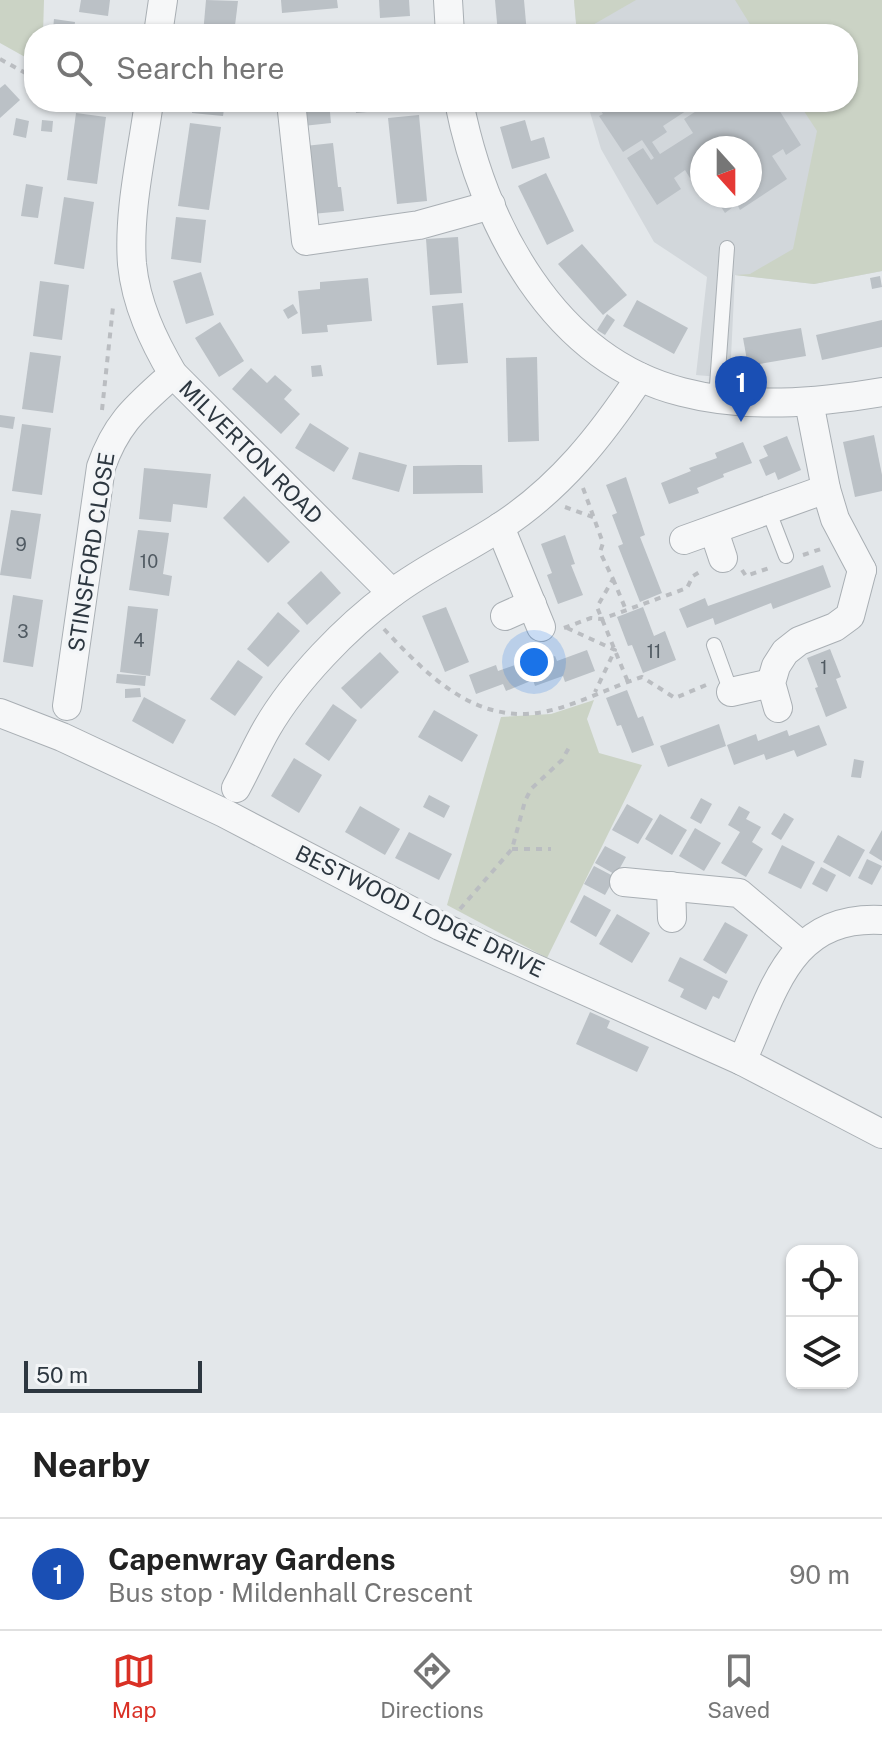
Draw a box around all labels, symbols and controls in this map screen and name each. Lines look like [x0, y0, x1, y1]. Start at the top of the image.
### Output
search box [24, 24, 858, 112]
icon: search [52, 46, 96, 90]
text: Search here [116, 50, 284, 86]
north arrow [690, 136, 762, 208]
pin: 1 [715, 356, 767, 422]
street label: MILVERTON ROAD [174, 375, 328, 529]
street label: STINSFORD CLOSE [62, 450, 120, 654]
house number: 9 [15, 534, 27, 555]
house number: 10 [140, 551, 158, 572]
house number: 3 [17, 621, 29, 642]
house number: 4 [133, 630, 145, 651]
house number: 11 [647, 641, 661, 662]
your location [514, 642, 554, 682]
house number: 1 [820, 657, 828, 678]
street label: BESTWOOD LODGE DRIVE [291, 839, 549, 983]
map controls [786, 1245, 858, 1389]
button: locate [786, 1245, 858, 1317]
button: layers [786, 1317, 858, 1389]
scale bar [24, 1357, 202, 1393]
text: 50 m [36, 1362, 88, 1388]
text: Nearby [32, 1445, 150, 1485]
text: Capenwray Gardens [108, 1541, 396, 1577]
text: 1 [52, 1559, 64, 1590]
text: 90 m [789, 1559, 850, 1590]
text: Bus stop · Mildenhall Crescent [108, 1577, 473, 1608]
tab: Map [112, 1649, 157, 1723]
tab: Directions [380, 1649, 484, 1723]
tab: Saved [707, 1649, 770, 1723]

